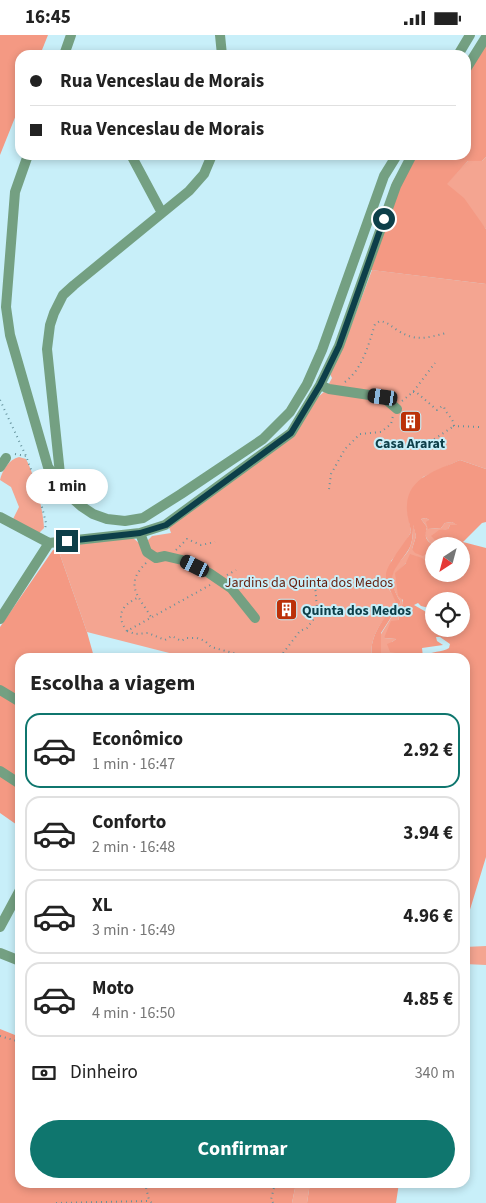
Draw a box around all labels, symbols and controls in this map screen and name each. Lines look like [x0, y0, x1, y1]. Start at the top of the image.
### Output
text: 16:45 [25, 4, 71, 31]
text: Rua Venceslau de Morais [60, 68, 264, 95]
text: Rua Venceslau de Morais [60, 116, 264, 143]
route start [373, 208, 395, 230]
car [367, 387, 398, 407]
building icon: Casa Ararat [398, 409, 422, 433]
place label: Casa Ararat [375, 434, 446, 454]
callout: 1 min [26, 469, 108, 503]
text: 1 min [48, 475, 86, 497]
route end [56, 530, 78, 552]
north arrow [425, 537, 470, 583]
map controls [425, 537, 470, 637]
car [178, 553, 211, 579]
park label: Jardins da Quinta dos Medos [225, 573, 393, 593]
button: locate [425, 592, 470, 637]
building icon: Quinta dos Medos [274, 598, 298, 622]
place label: Quinta dos Medos [302, 601, 411, 621]
text: Escolha a viagem [30, 667, 195, 699]
text: Econômico [92, 726, 183, 753]
icon: car [32, 728, 77, 773]
text: 2.92 € [403, 737, 453, 764]
text: 1 min · 16:47 [92, 753, 175, 775]
text: Conforto [92, 809, 166, 836]
icon: car [32, 811, 77, 856]
text: 3.94 € [403, 820, 453, 847]
text: 2 min · 16:48 [92, 836, 175, 858]
text: XL [92, 892, 113, 919]
icon: car [32, 894, 77, 939]
text: 4.96 € [403, 903, 453, 930]
text: 3 min · 16:49 [92, 919, 175, 941]
text: Moto [92, 975, 134, 1002]
icon: car [32, 977, 77, 1022]
text: 4.85 € [403, 986, 453, 1013]
text: 4 min · 16:50 [92, 1002, 175, 1024]
icon: cash [30, 1059, 58, 1087]
text: Dinheiro [70, 1059, 138, 1086]
text: 340 m [415, 1062, 455, 1084]
button: Confirmar [30, 1120, 455, 1178]

